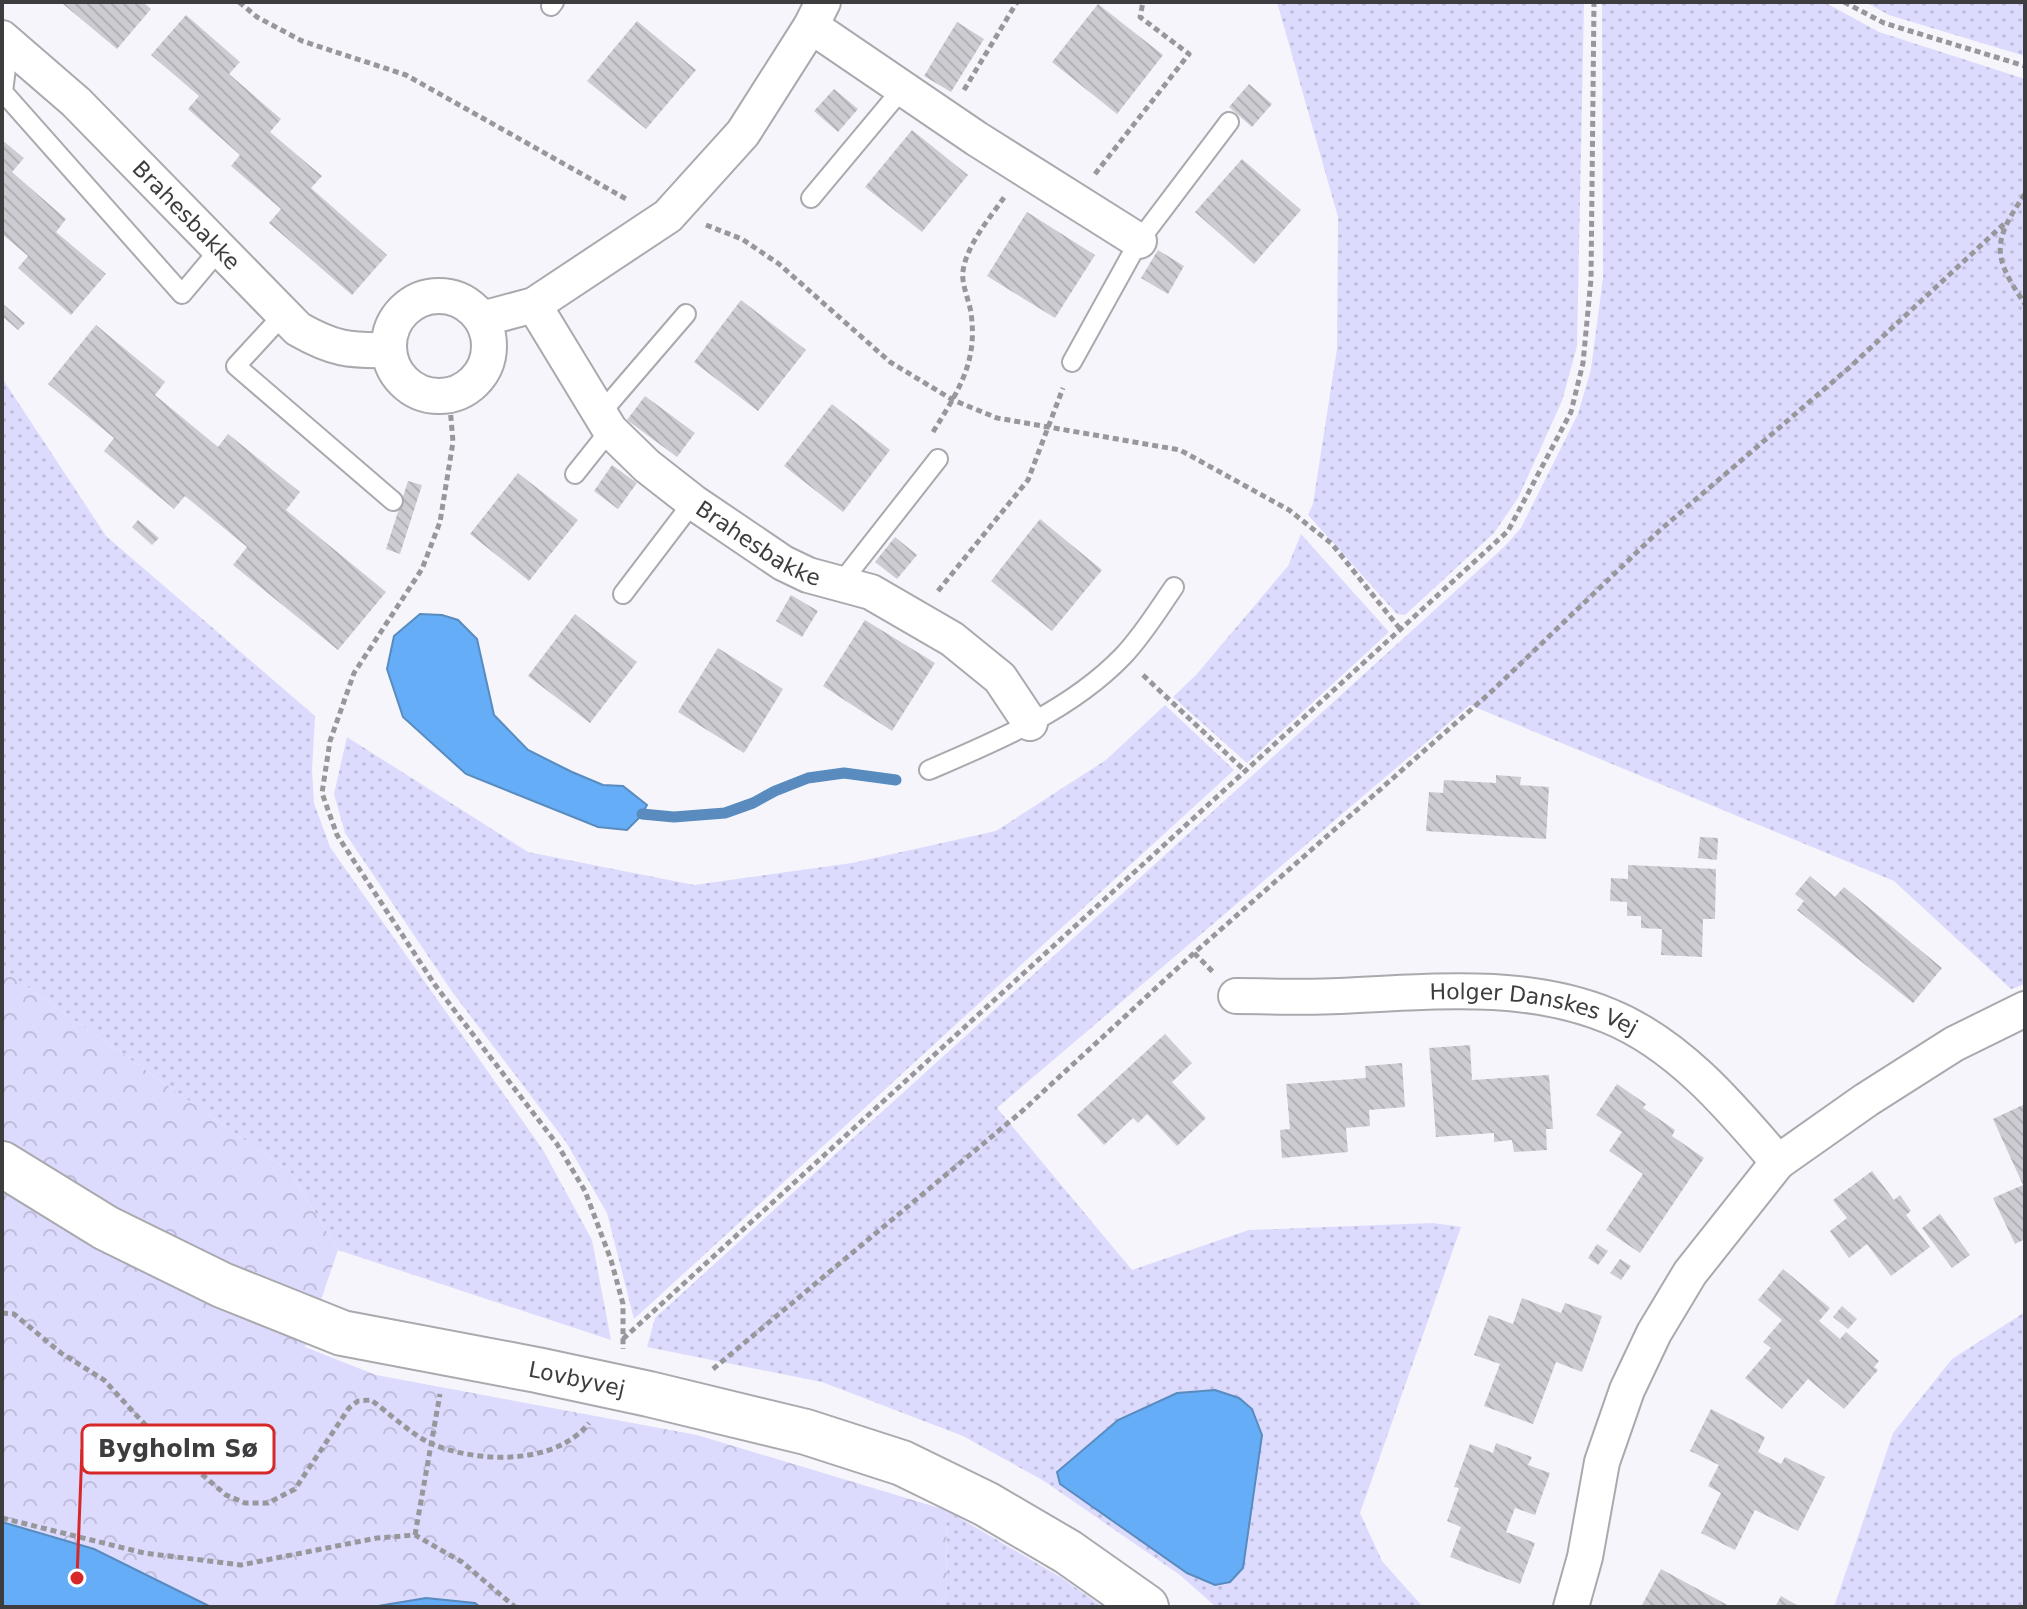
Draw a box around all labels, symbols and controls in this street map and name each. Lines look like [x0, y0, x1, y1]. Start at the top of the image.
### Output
street label: Brahesbakke [128, 155, 245, 275]
street label: Brahesbakke [691, 495, 823, 590]
street label: Holger Danskes Vej [1429, 979, 1642, 1040]
street label: Lovbyvej [527, 1356, 628, 1401]
callout: Bygholm Sø [82, 1425, 274, 1473]
text: Bygholm Sø [98, 1435, 258, 1463]

